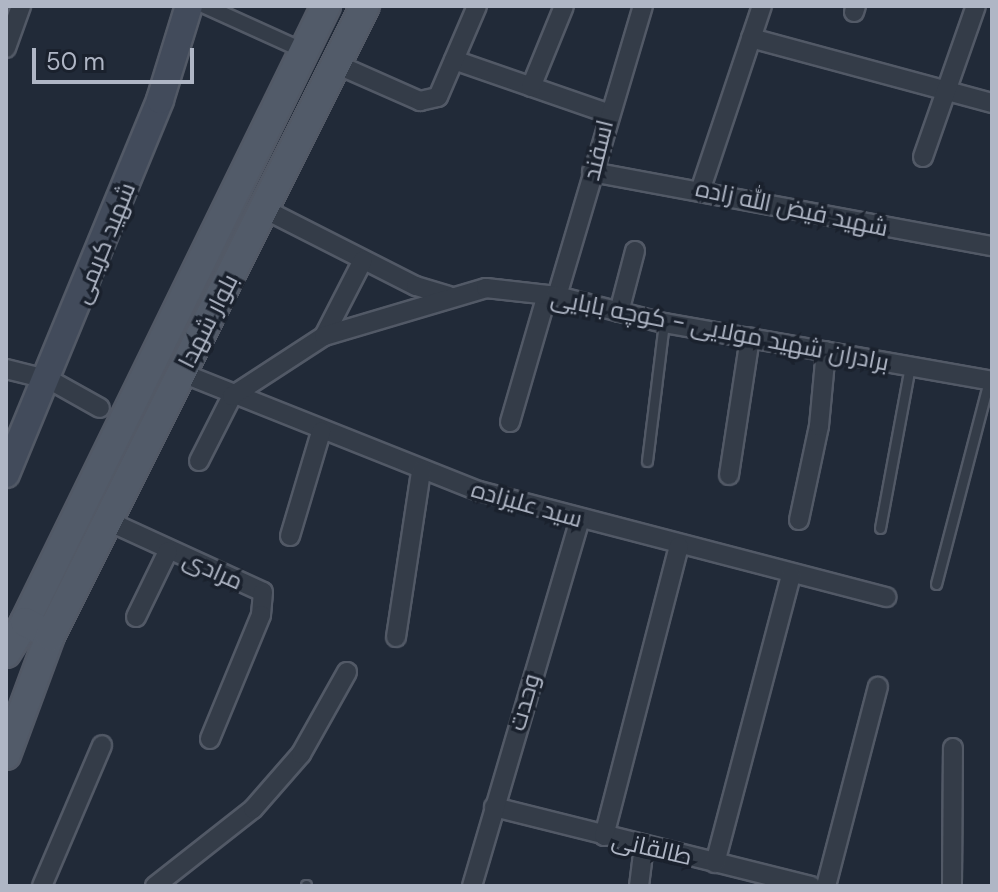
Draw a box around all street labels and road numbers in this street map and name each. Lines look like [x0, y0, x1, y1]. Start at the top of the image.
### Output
street label: اسفند [577, 117, 619, 183]
street label: شهید فیض الله زاده [693, 174, 891, 242]
street label: شهید کریمی [67, 178, 141, 308]
street label: بلوار شهدا [172, 269, 244, 373]
street label: برادران شهید مولایی - کوچه بابایی [548, 283, 892, 377]
street label: سید علیزاده [468, 474, 586, 534]
street label: مرادی [179, 544, 247, 596]
street label: وحدت [502, 670, 546, 734]
street label: طالقانی [609, 825, 695, 871]

